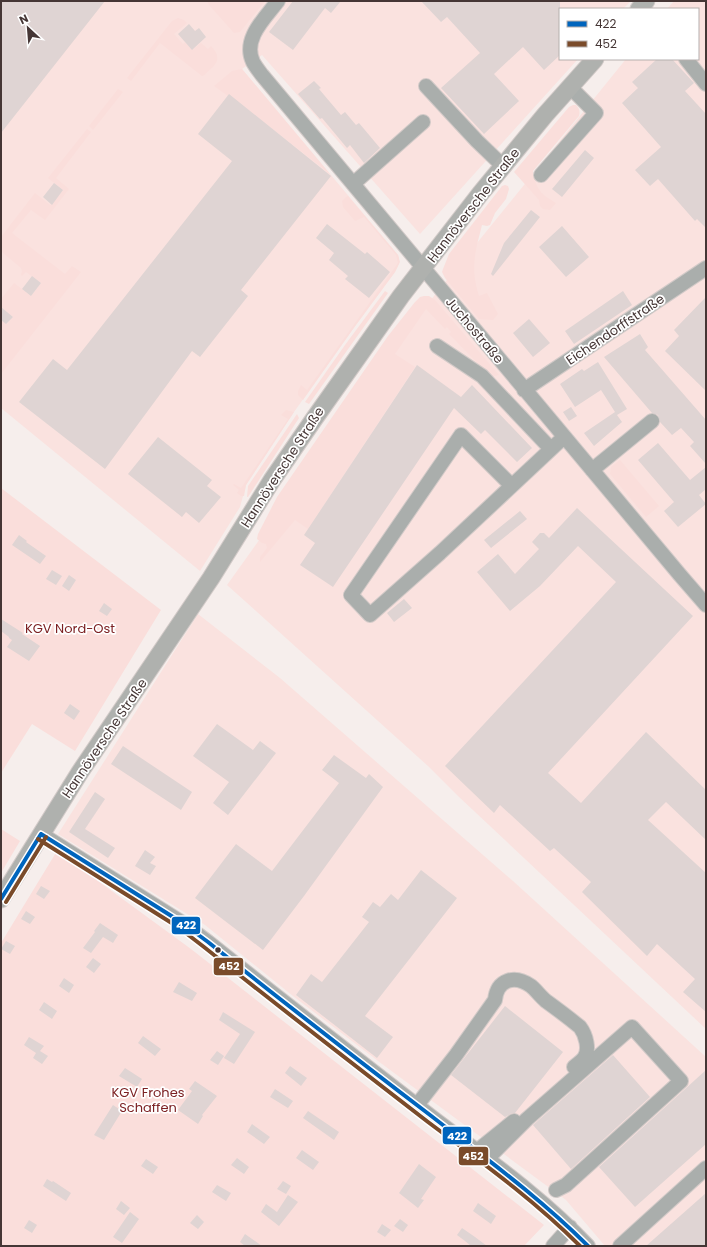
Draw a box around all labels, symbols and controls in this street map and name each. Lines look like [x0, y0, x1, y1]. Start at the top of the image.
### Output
north arrow [8, 8, 48, 48]
legend [559, 8, 699, 60]
text: N [16, 10, 31, 28]
text: 422 [595, 15, 616, 32]
text: 452 [595, 35, 617, 52]
street label: Hannöversche Straße [423, 144, 524, 266]
street label: Eichendorffstraße [562, 289, 668, 369]
street label: Juchostraße [441, 293, 508, 368]
street label: Hannöversche Straße [236, 403, 329, 531]
park label: KGV Nord-Ost [25, 619, 115, 638]
street label: Hannöversche Straße [57, 675, 152, 802]
line badge: 422 [171, 916, 201, 935]
text: 422 [176, 917, 196, 933]
unlabelled marker [213, 945, 223, 955]
line badge: 452 [213, 957, 244, 976]
text: 452 [219, 958, 239, 974]
park label: KGV Frohes Schaffen [111, 1083, 185, 1117]
line badge: 422 [442, 1126, 472, 1145]
text: 422 [447, 1128, 467, 1144]
line badge: 452 [458, 1146, 489, 1166]
text: 452 [463, 1148, 483, 1164]

